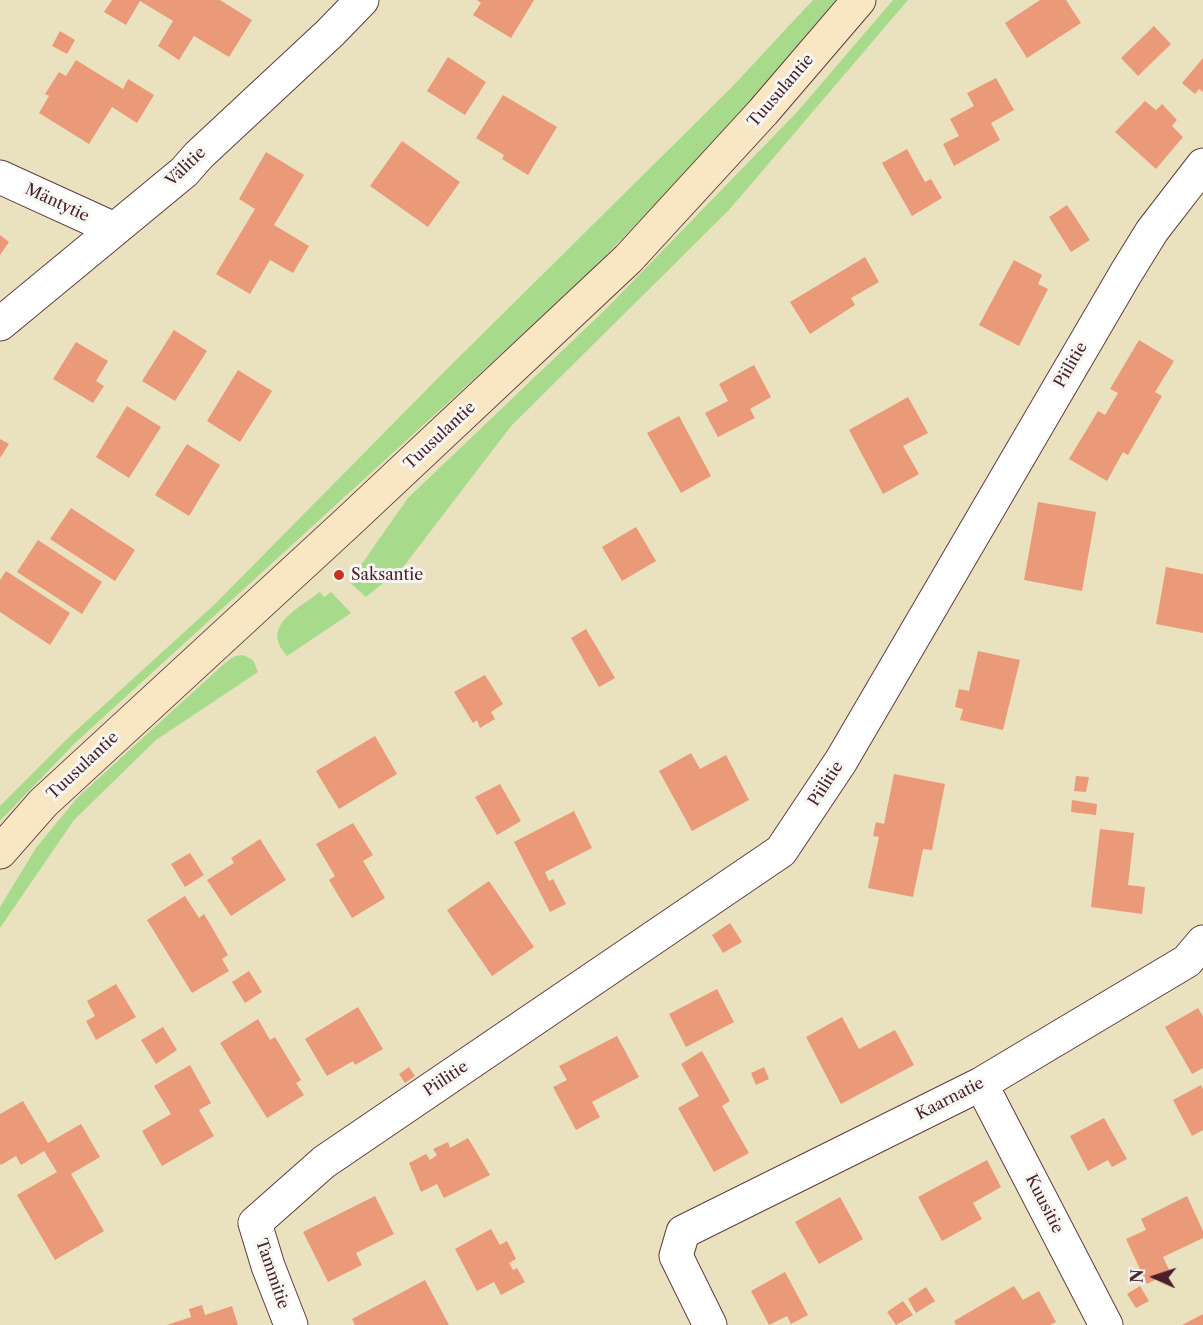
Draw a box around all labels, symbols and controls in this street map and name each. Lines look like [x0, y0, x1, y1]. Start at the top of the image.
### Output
street label: Tuusulantie [744, 50, 818, 132]
street label: Välitie [162, 143, 210, 191]
street label: Mäntytie [22, 180, 92, 226]
street label: Piilitie [1050, 339, 1092, 391]
street label: Tuusulantie [400, 398, 480, 474]
place label: Saksantie [351, 565, 423, 585]
marker: Saksantie [332, 568, 346, 582]
street label: Tuusulantie [43, 728, 123, 804]
street label: Piilitie [804, 758, 848, 810]
street label: Piilitie [420, 1057, 472, 1101]
street label: Kaarnatie [913, 1074, 987, 1124]
street label: Kuusitie [1021, 1171, 1067, 1237]
street label: Tammitie [251, 1236, 293, 1312]
north arrow [1125, 1247, 1185, 1307]
text: N [1127, 1269, 1147, 1284]

